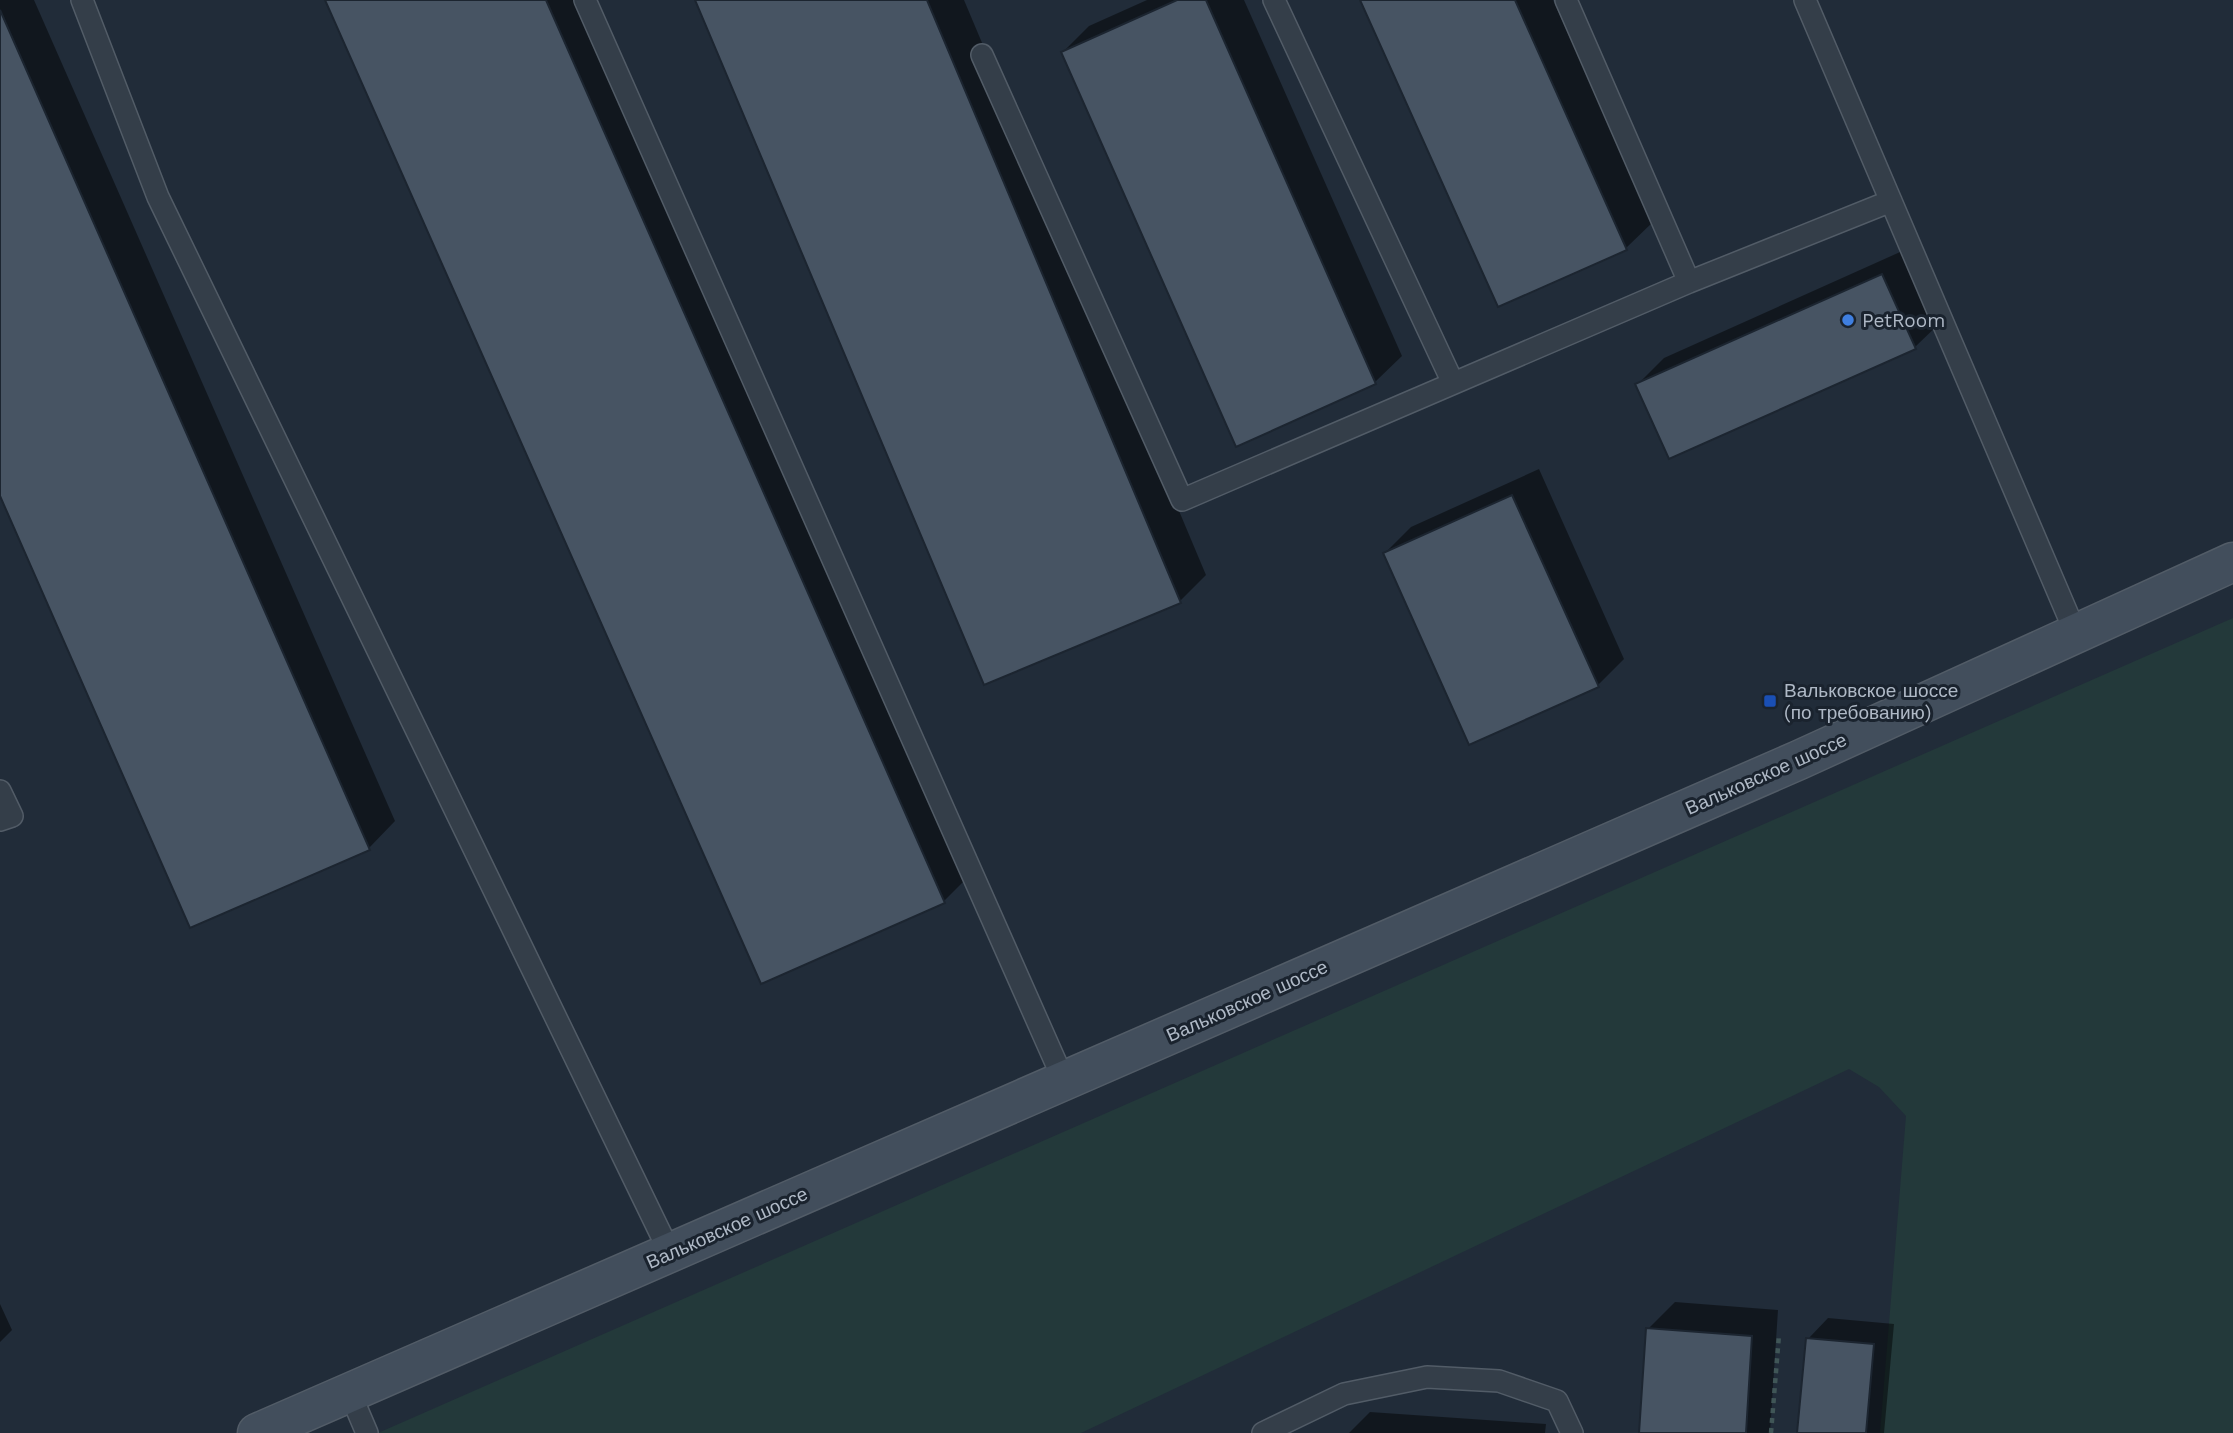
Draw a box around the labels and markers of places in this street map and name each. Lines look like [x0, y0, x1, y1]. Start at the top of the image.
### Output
place label: PetRoom [1862, 309, 1945, 332]
marker: PetRoom [1840, 312, 1856, 328]
place label: Вальковское шоссе (по требованию) [1784, 679, 1958, 724]
marker: Вальковское шоссе (по требованию) [1762, 693, 1778, 709]

